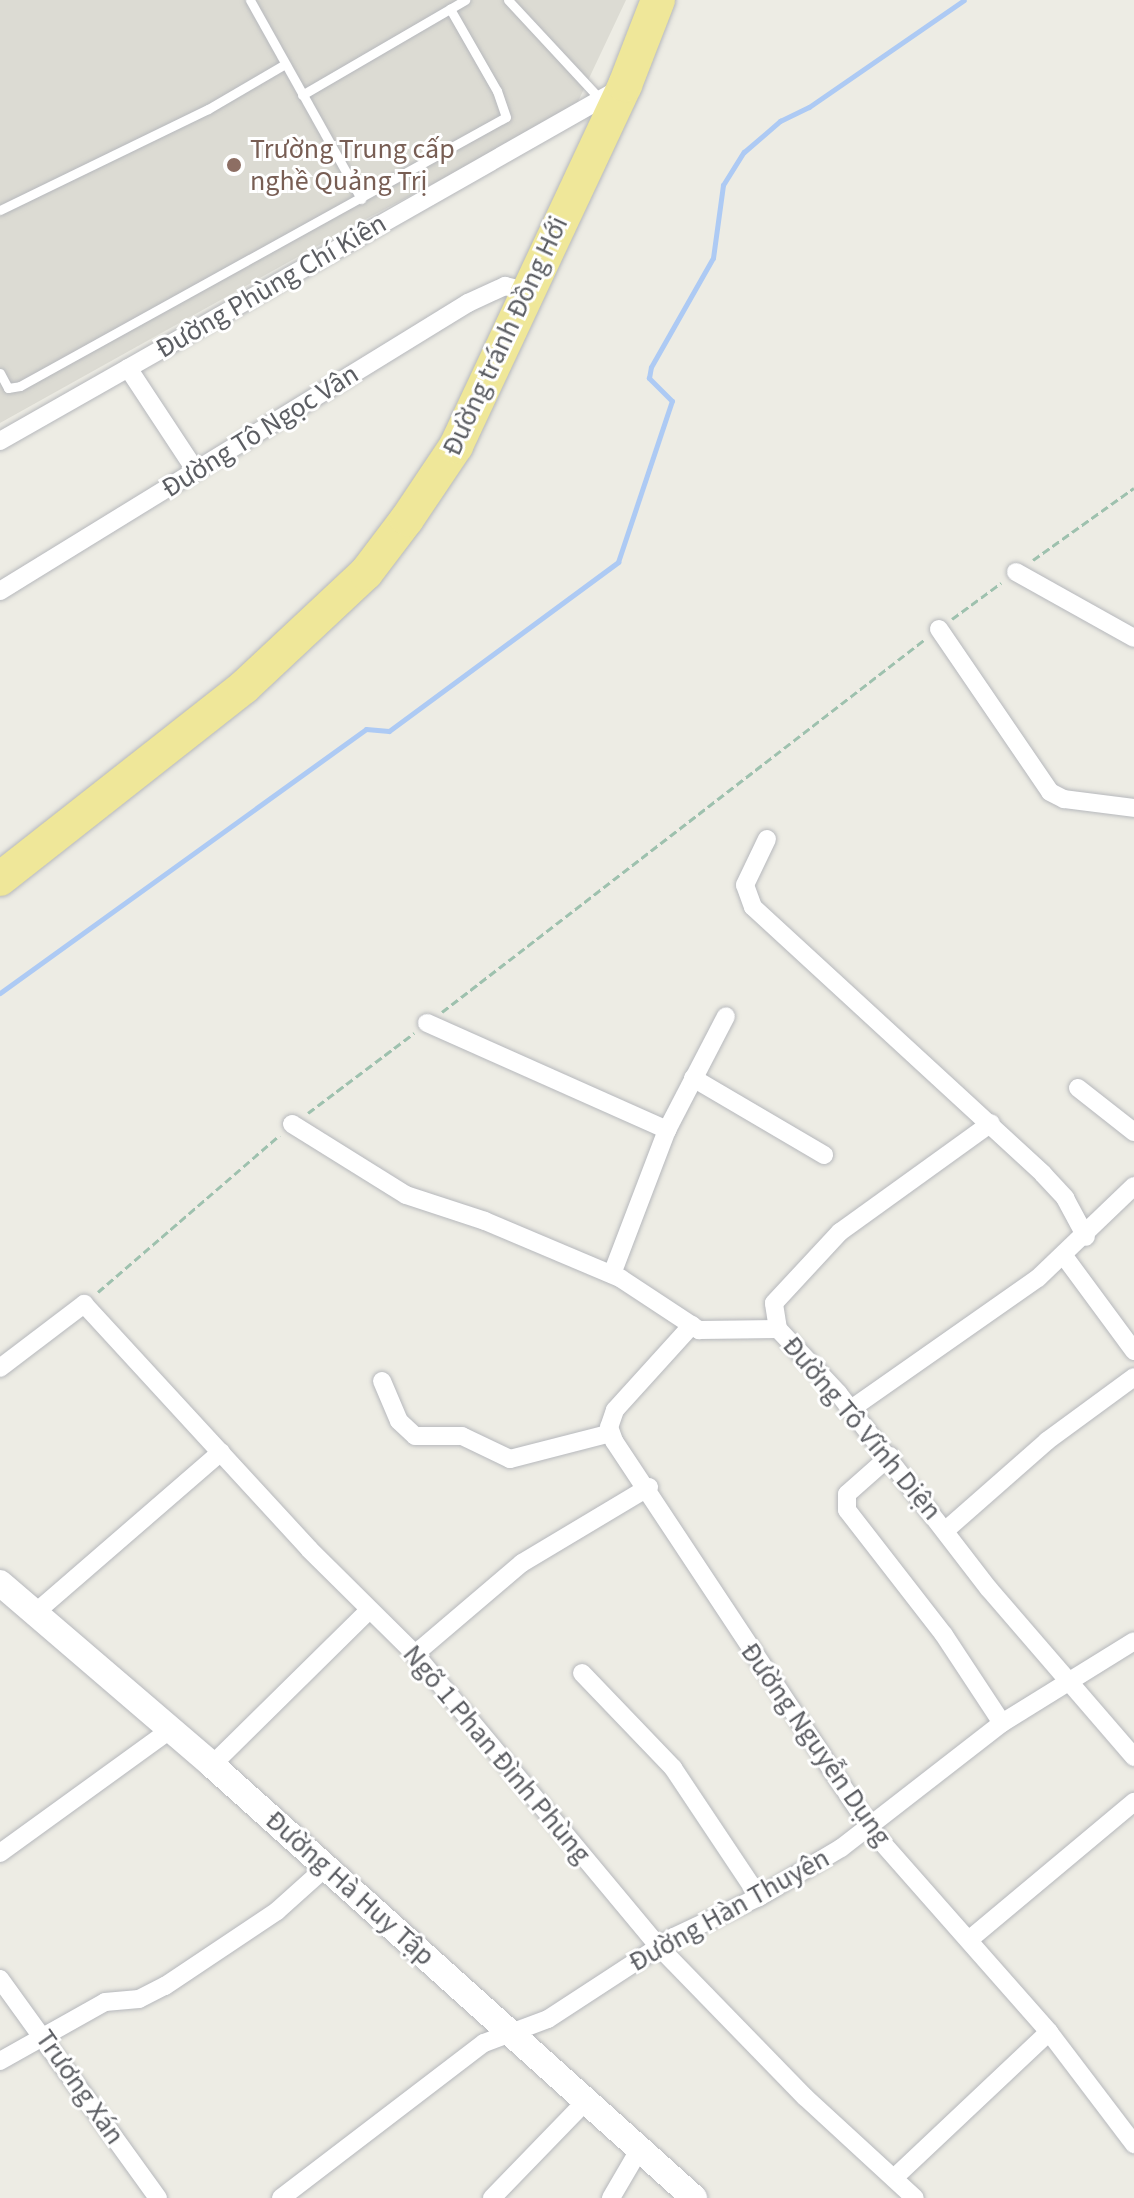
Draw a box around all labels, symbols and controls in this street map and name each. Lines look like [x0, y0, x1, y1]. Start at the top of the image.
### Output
place label: Trường Trung cấp nghề Quảng Trị [250, 132, 455, 198]
marker: Trường Trung cấp nghề Quảng Trị [225, 156, 243, 174]
street label: Đường Phùng Chí Kiên [150, 206, 392, 366]
street label: Đường tránh Đồng Hới [435, 211, 575, 461]
street label: Đường Tô Ngọc Vân [155, 357, 365, 505]
street label: Đường Tô Vĩnh Diện [775, 1329, 949, 1527]
street label: Đường Nguyễn Dụng [733, 1636, 899, 1852]
street label: Ngõ 1 Phan Đình Phùng [396, 1638, 598, 1870]
street label: Đường Hà Huy Tập [259, 1803, 441, 1973]
street label: Đường Hàn Thuyên [623, 1841, 835, 1979]
street label: Trương Xán [28, 2023, 132, 2151]

